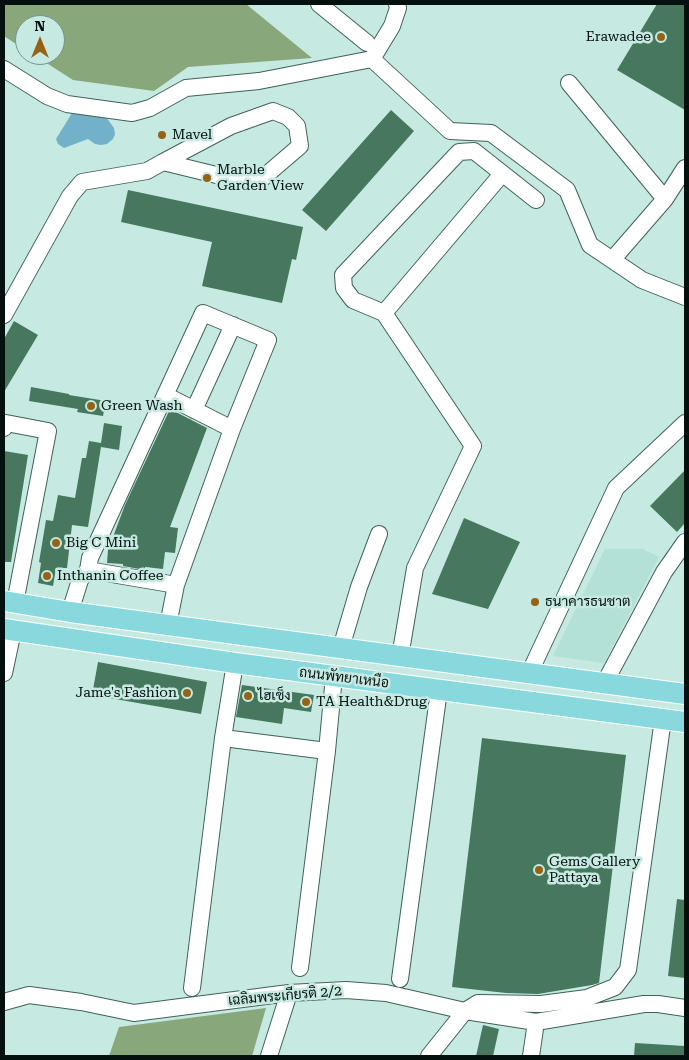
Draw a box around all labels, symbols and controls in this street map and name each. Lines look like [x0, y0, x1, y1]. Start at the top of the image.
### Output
north arrow [15, 15, 65, 65]
text: N [35, 18, 45, 34]
place label: Erawadee [586, 29, 651, 45]
marker: Erawadee [655, 31, 667, 43]
place label: Mavel [172, 127, 212, 143]
marker: Mavel [156, 129, 168, 141]
place label: Marble Garden View [217, 162, 304, 194]
marker: Marble Garden View [201, 172, 213, 184]
place label: Green Wash [101, 398, 182, 414]
marker: Green Wash [85, 400, 97, 412]
place label: Big C Mini [66, 535, 136, 551]
marker: Big C Mini [50, 537, 62, 549]
place label: Inthanin Coffee [57, 568, 163, 584]
marker: Inthanin Coffee [41, 570, 53, 582]
place label: ธนาคารธนชาต [545, 594, 631, 610]
marker: ธนาคารธนชาต [529, 596, 541, 608]
street label: ถนนพัทยาเหนือ [298, 664, 390, 692]
place label: Jame's Fashion [76, 685, 177, 701]
marker: Jame's Fashion [181, 687, 193, 699]
place label: ไฮเซ็ง [258, 688, 291, 704]
marker: ไฮเซ็ง [242, 690, 254, 702]
place label: TA Health&Drug [316, 694, 427, 710]
marker: TA Health&Drug [300, 696, 312, 708]
place label: Gems Gallery Pattaya [549, 854, 640, 886]
marker: Gems Gallery Pattaya [533, 864, 545, 876]
street label: เฉลิมพระเกียรติ 2/2 [227, 983, 343, 1009]

